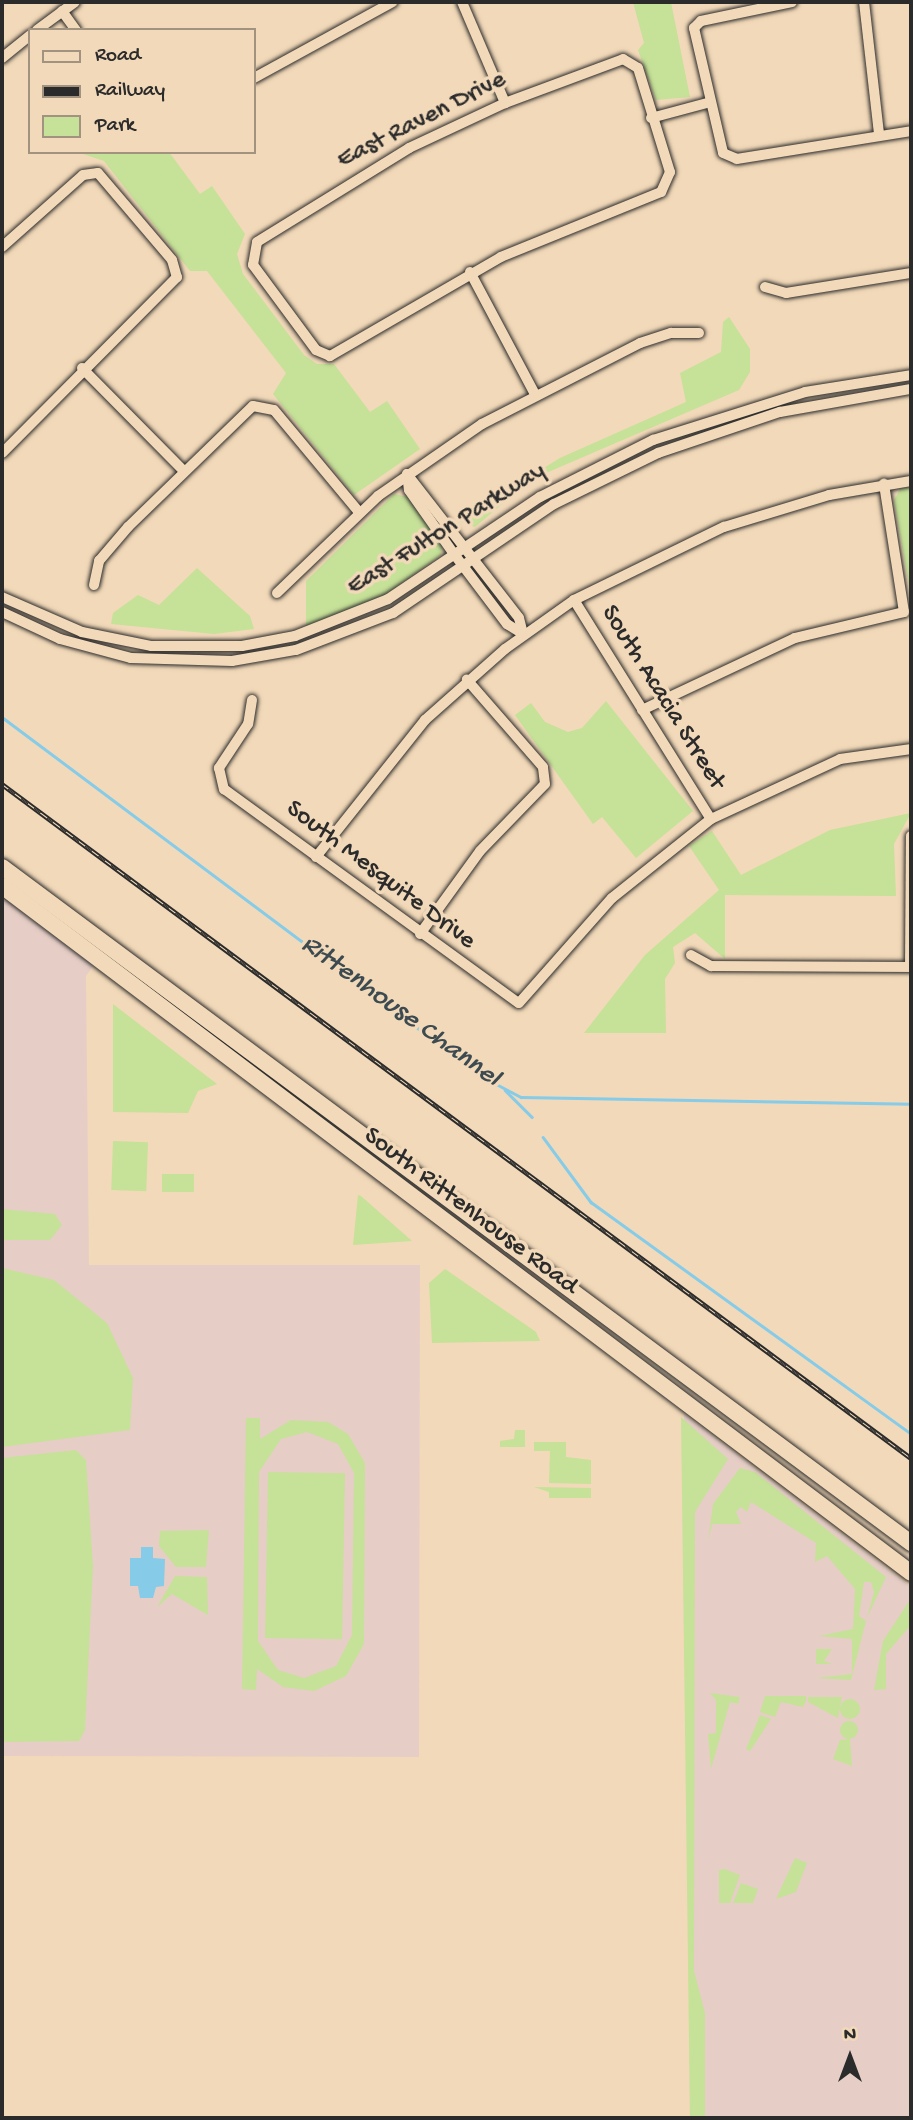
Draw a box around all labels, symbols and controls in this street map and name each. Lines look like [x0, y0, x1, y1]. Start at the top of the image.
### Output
legend [28, 28, 256, 154]
text: Road [95, 44, 141, 69]
street label: East Raven Drive [332, 65, 512, 177]
text: Railway [95, 79, 165, 104]
text: Park [95, 114, 135, 139]
street label: East Fulton Parkway [342, 456, 552, 604]
street label: South Acacia Street [593, 600, 731, 796]
street label: South Mesquite Drive [279, 794, 481, 958]
water label: Rittenhouse Channel [294, 928, 506, 1096]
street label: South Rittenhouse Road [357, 1121, 583, 1303]
north arrow [815, 2022, 885, 2092]
text: N [844, 2024, 856, 2047]

